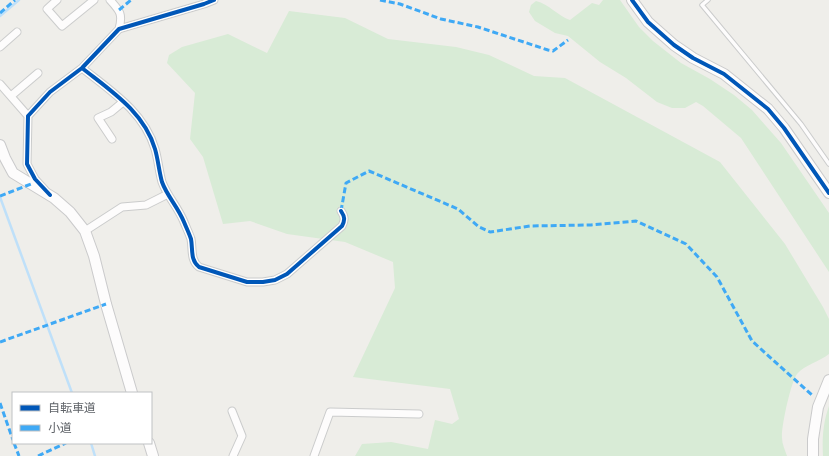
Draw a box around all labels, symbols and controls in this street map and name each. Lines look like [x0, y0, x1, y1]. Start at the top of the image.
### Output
legend [12, 392, 152, 444]
text: 自転車道 [48, 401, 96, 415]
text: 小道 [48, 421, 72, 435]

